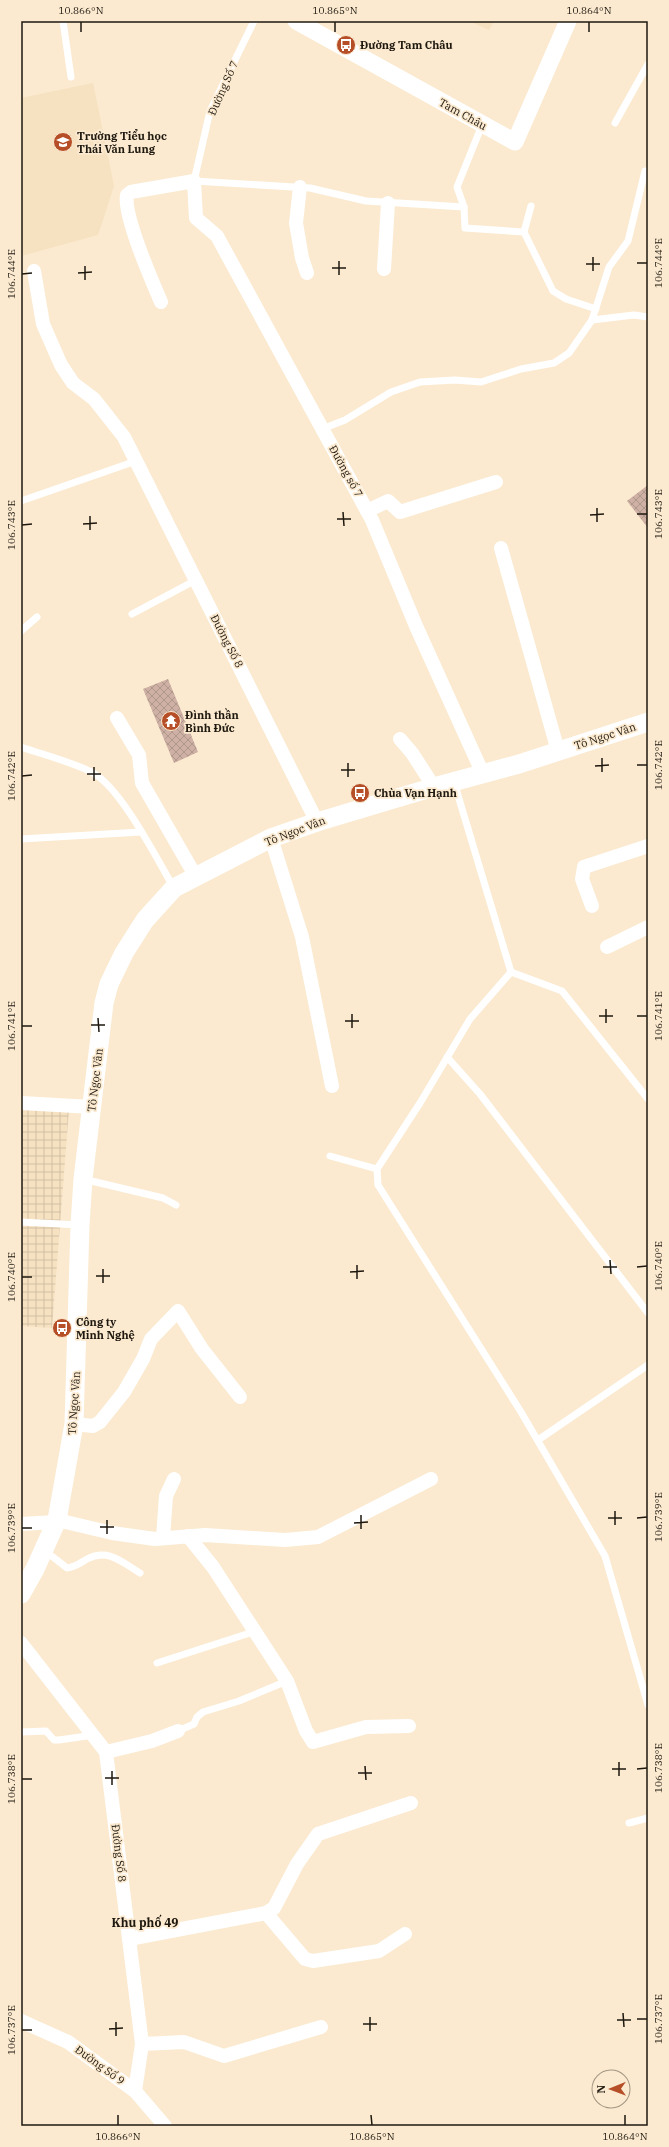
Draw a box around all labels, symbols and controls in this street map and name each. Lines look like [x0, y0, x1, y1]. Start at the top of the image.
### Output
text: 10.866°N [58, 4, 104, 17]
text: 10.865°N [312, 4, 358, 17]
text: 10.864°N [566, 4, 612, 17]
bus stop icon: Đường Tam Châu [335, 34, 357, 56]
place label: Đường Tam Châu [360, 38, 453, 52]
street label: Đường Số 7 [205, 59, 241, 117]
street label: Tam Châu [437, 95, 490, 133]
place label: Trường Tiểu học Thái Văn Lung [77, 129, 167, 156]
school or university icon: Trường Tiểu học Thái Văn Lung [52, 131, 74, 153]
text: 106.744°E [652, 238, 665, 288]
text: 106.744°E [5, 249, 18, 299]
street label: Đường số 7 [326, 443, 366, 499]
text: 106.743°E [652, 489, 665, 539]
text: 106.743°E [5, 500, 18, 550]
street label: Đường Số 8 [208, 612, 246, 670]
place label: Đình thần Bình Đức [185, 707, 239, 735]
temple icon: Đình thần Bình Đức [160, 710, 182, 732]
street label: Tô Ngọc Vân [572, 719, 638, 753]
text: 106.742°E [652, 740, 665, 790]
text: 106.742°E [5, 751, 18, 801]
bus stop icon: Chùa Vạn Hạnh [349, 782, 371, 804]
place label: Chùa Vạn Hạnh [374, 786, 457, 800]
street label: Tô Ngọc Vân [263, 813, 327, 849]
text: 106.741°E [652, 991, 665, 1041]
text: 106.741°E [5, 1001, 18, 1051]
street label: Tô Ngọc Vân [84, 1047, 106, 1113]
text: 106.740°E [652, 1241, 665, 1291]
text: 106.740°E [5, 1252, 18, 1302]
place label: Công ty Minh Nghệ [76, 1315, 135, 1342]
bus stop icon: Công ty Minh Nghệ [51, 1317, 73, 1339]
street label: Tô Ngọc Vân [65, 1371, 83, 1435]
text: 106.739°E [652, 1492, 665, 1542]
text: 106.739°E [5, 1503, 18, 1553]
text: 106.738°E [652, 1743, 665, 1793]
text: 106.738°E [5, 1754, 18, 1804]
street label: Đường Số 8 [109, 1823, 129, 1883]
district label: Khu phố 49 [111, 1914, 179, 1930]
text: 106.737°E [652, 1994, 665, 2044]
text: 106.737°E [5, 2005, 18, 2055]
street label: Đường Số 9 [72, 2042, 128, 2088]
north arrow [591, 2069, 631, 2109]
text: N [594, 2084, 608, 2094]
text: 10.866°N [95, 2130, 141, 2143]
text: 10.865°N [349, 2130, 395, 2143]
text: 10.864°N [602, 2130, 648, 2143]

